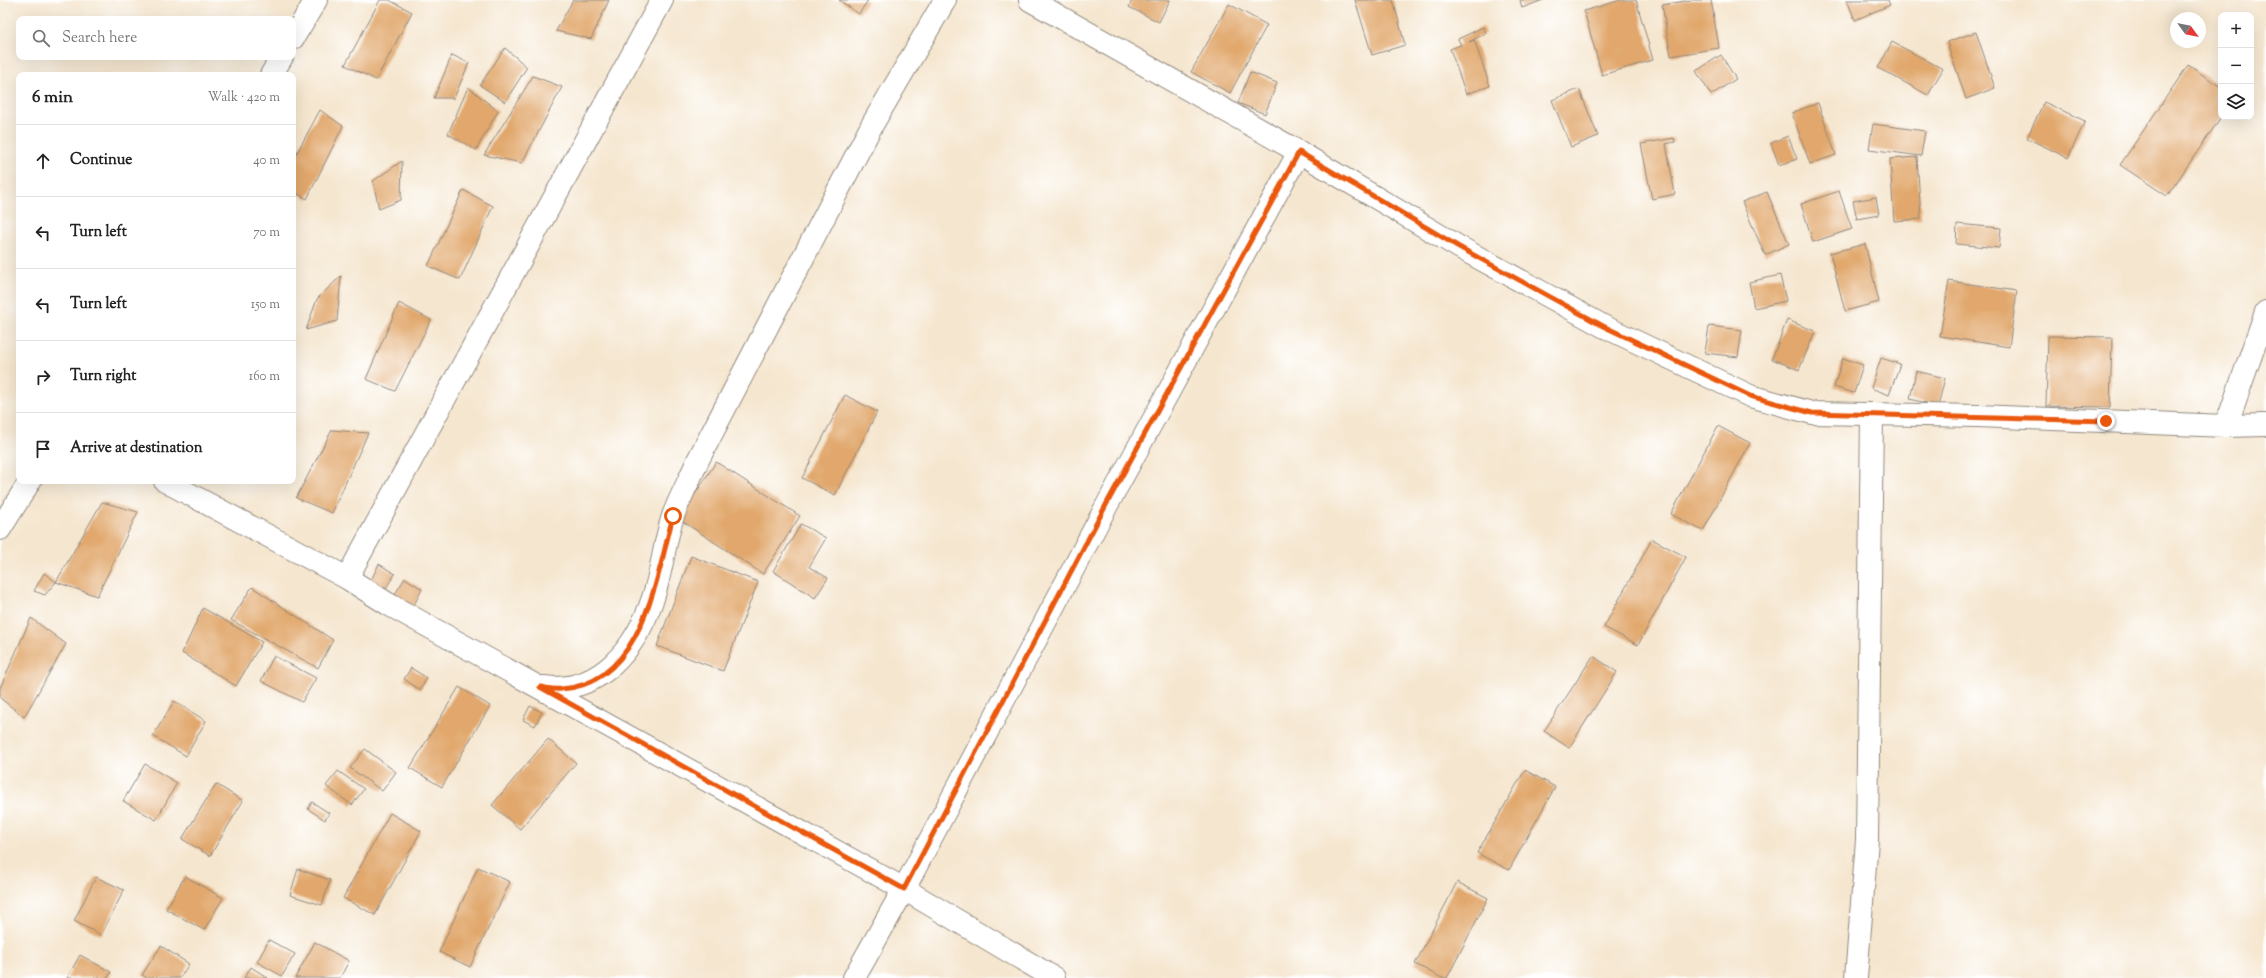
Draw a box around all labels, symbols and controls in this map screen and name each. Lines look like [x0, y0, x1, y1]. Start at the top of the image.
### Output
north arrow [2170, 12, 2206, 48]
map controls [2218, 12, 2254, 120]
button: + [2218, 12, 2254, 48]
search box [16, 16, 296, 60]
icon: search [30, 27, 52, 49]
text: Search here [62, 28, 137, 49]
button: − [2218, 48, 2254, 84]
button: layers [2218, 84, 2254, 120]
text: 6 min [32, 86, 73, 110]
text: Walk · 420 m [208, 89, 280, 107]
icon: ahead [32, 150, 54, 172]
text: Continue [70, 150, 132, 171]
text: 40 m [253, 152, 280, 170]
icon: left [32, 222, 54, 244]
text: Turn left [70, 222, 127, 243]
text: 70 m [253, 224, 280, 242]
icon: left [32, 294, 54, 316]
text: Turn left [70, 294, 127, 315]
text: 150 m [251, 296, 280, 314]
icon: right [32, 366, 54, 388]
text: Turn right [70, 366, 136, 387]
text: 160 m [249, 368, 280, 386]
route end [2097, 412, 2115, 430]
icon: arrive [32, 438, 54, 460]
text: Arrive at destination [70, 438, 203, 459]
route start [664, 507, 682, 525]

